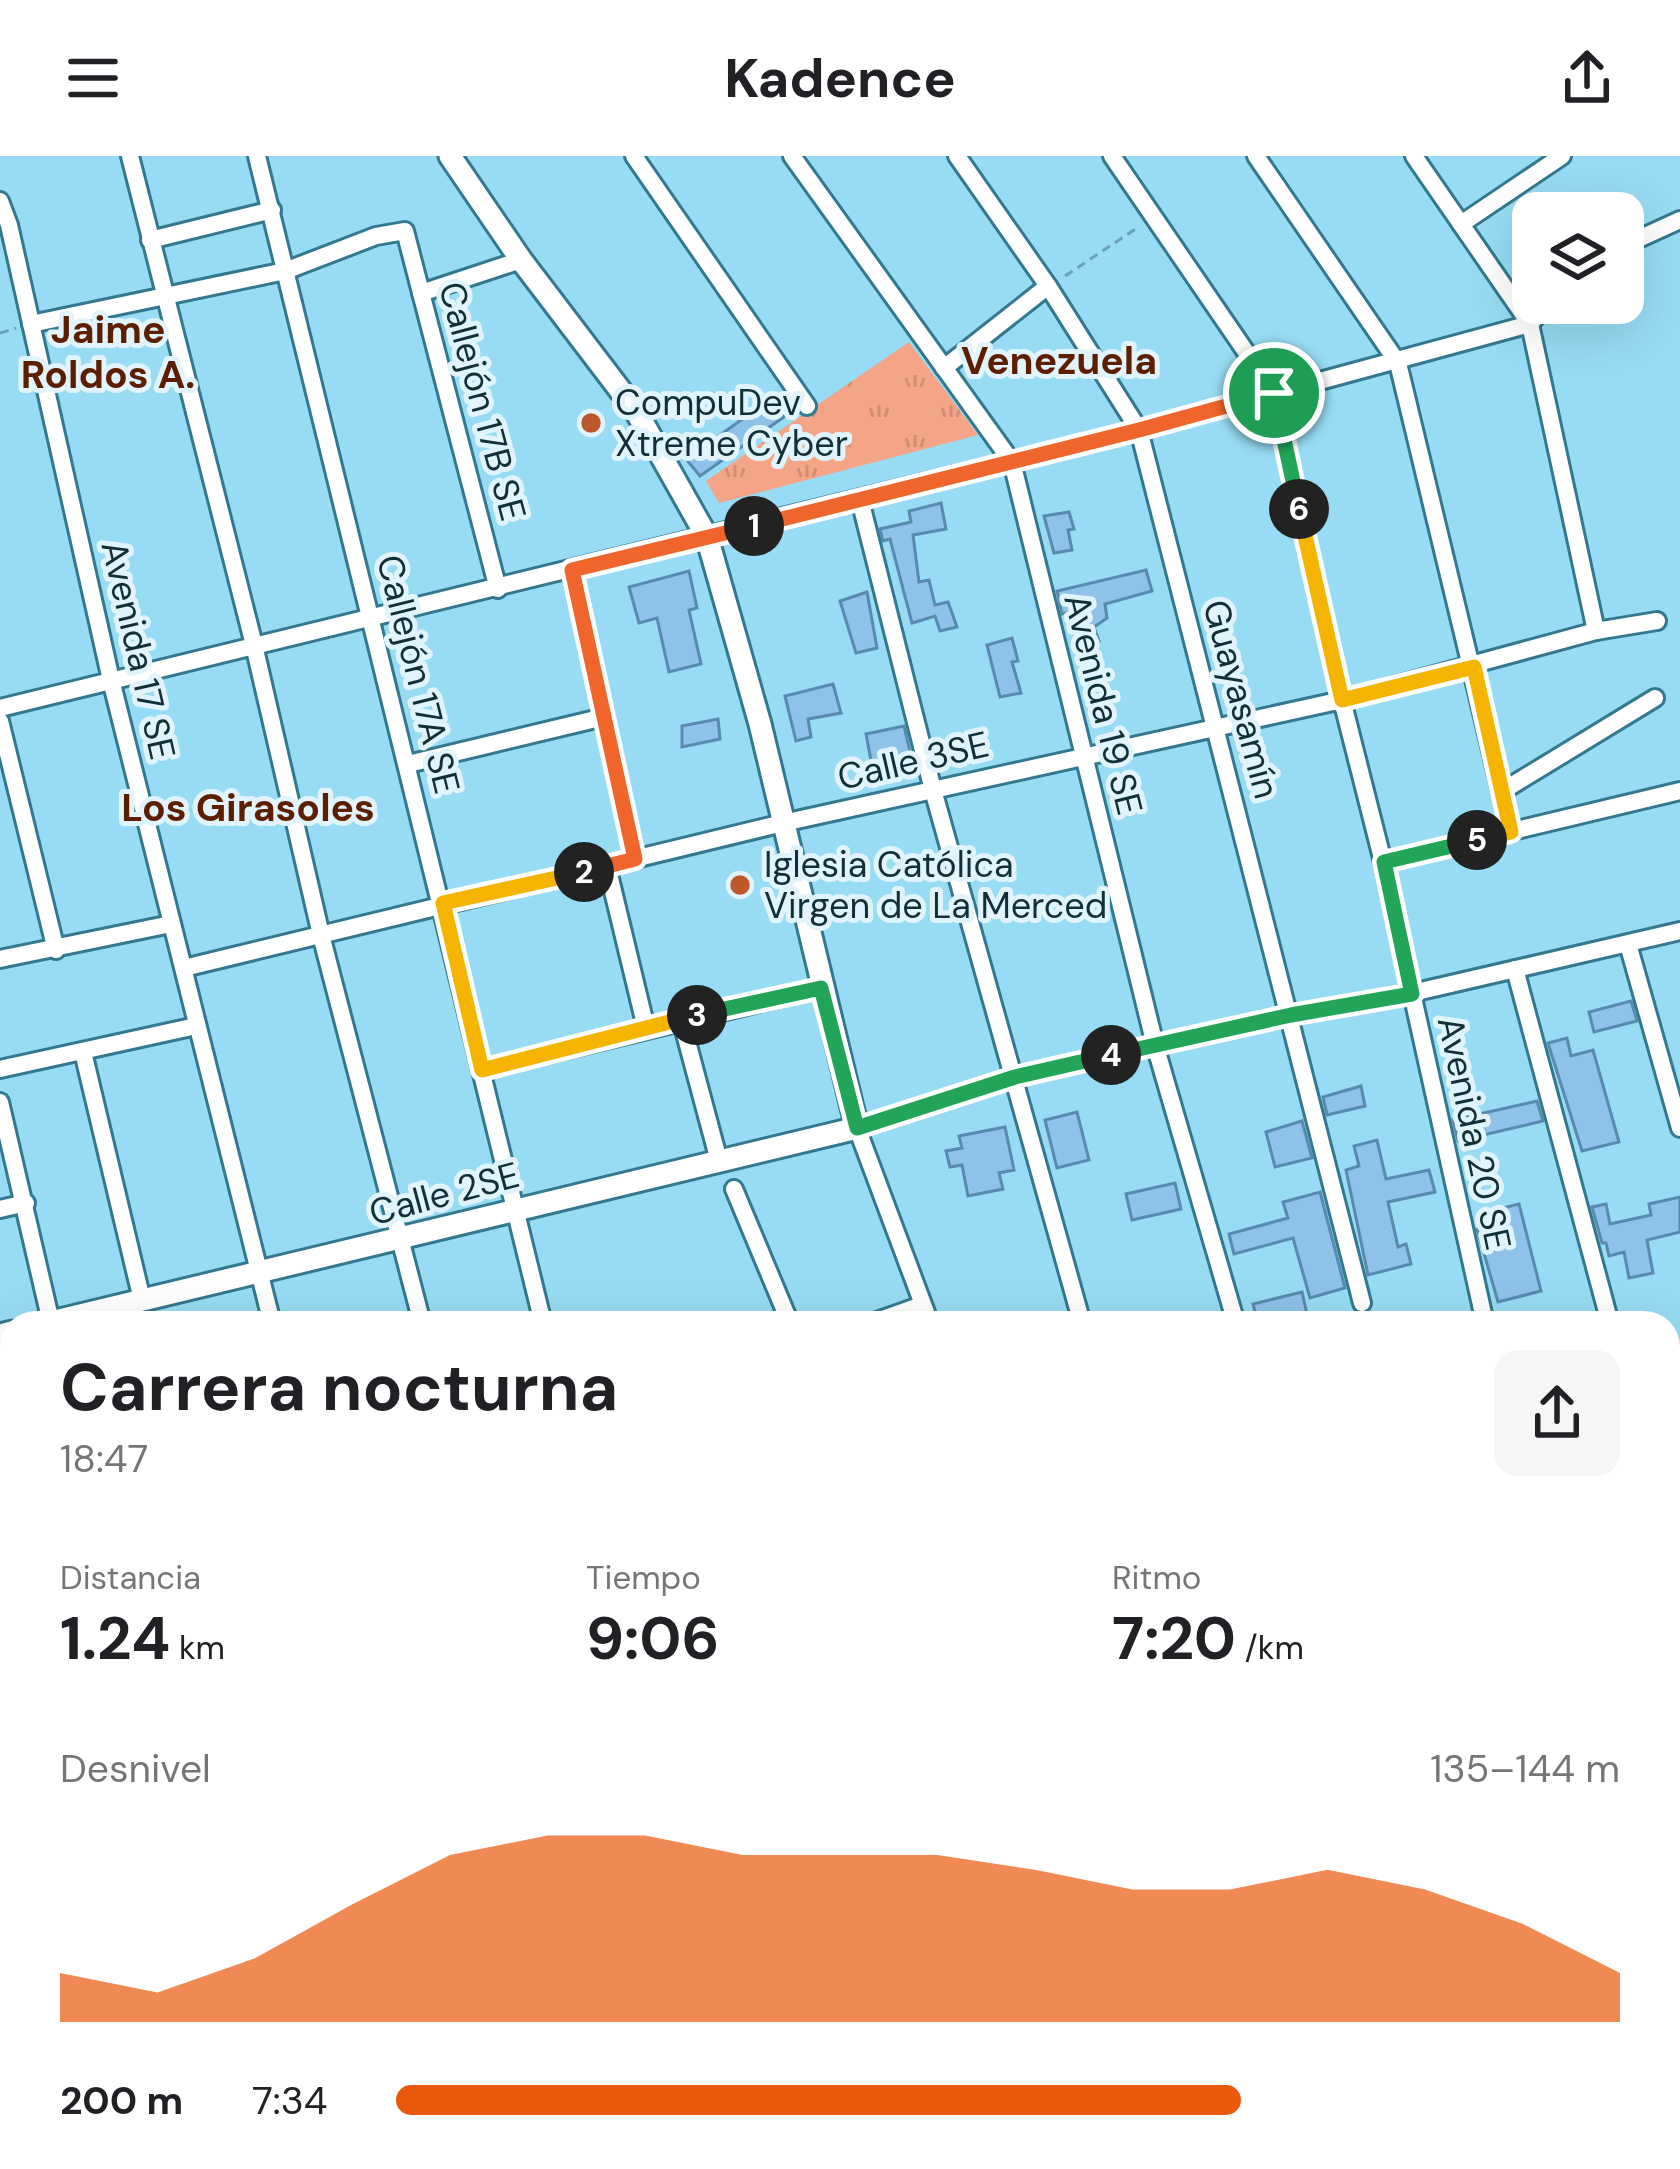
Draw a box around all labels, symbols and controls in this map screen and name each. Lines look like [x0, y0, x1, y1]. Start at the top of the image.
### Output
text: Kadence [724, 43, 956, 114]
icon: menu [60, 45, 126, 111]
icon: share [1554, 45, 1620, 111]
map controls [1512, 192, 1644, 324]
button: layers [1512, 192, 1644, 324]
street label: Callejón 17B SE [428, 277, 537, 526]
district label: Jaime Roldos A. [21, 304, 195, 400]
district label: Venezuela [961, 335, 1157, 386]
pin [1223, 342, 1325, 444]
icon: arrive [1241, 360, 1307, 426]
place label: CompuDev Xtreme Cyber [615, 379, 848, 467]
marker: CompuDev Xtreme Cyber [578, 410, 604, 436]
pin: 6 [1269, 479, 1329, 539]
text: 6 [1289, 487, 1309, 530]
pin: 1 [724, 496, 784, 556]
text: 1 [748, 504, 760, 547]
street label: Avenida 17 SE [91, 536, 186, 764]
street label: Callejón 17A SE [366, 550, 471, 798]
street label: Avenida 19 SE [1053, 589, 1154, 820]
street label: Guayasamín [1192, 595, 1291, 804]
street label: Calle 3SE [833, 720, 993, 801]
district label: Los Girasoles [121, 782, 375, 833]
pin: 5 [1447, 810, 1507, 870]
text: 5 [1467, 818, 1487, 861]
place label: Iglesia Católica Virgen de La Merced [764, 841, 1107, 929]
pin: 2 [554, 842, 614, 902]
text: 2 [574, 850, 594, 893]
marker: Iglesia Católica Virgen de La Merced [727, 872, 753, 898]
pin: 3 [667, 985, 727, 1045]
text: 3 [687, 993, 707, 1036]
street label: Avenida 20 SE [1427, 1012, 1522, 1254]
pin: 4 [1081, 1025, 1141, 1085]
text: 4 [1100, 1033, 1122, 1076]
street label: Calle 2SE [364, 1151, 524, 1236]
text: Carrera nocturna [60, 1345, 618, 1430]
button: share [1494, 1350, 1620, 1476]
text: 18:47 [60, 1433, 148, 1484]
text: Distancia [60, 1556, 201, 1599]
text: Tiempo [586, 1556, 701, 1599]
text: Ritmo [1112, 1556, 1201, 1599]
text: 1.24 [60, 1599, 170, 1678]
text: 9:06 [586, 1599, 720, 1678]
text: 7:20 [1112, 1599, 1236, 1678]
text: km [170, 1626, 225, 1669]
text: /km [1236, 1626, 1304, 1669]
text: Desnivel [60, 1743, 211, 1794]
text: 135–144 m [1430, 1743, 1620, 1794]
text: 200 m [60, 2075, 183, 2126]
text: 7:34 [252, 2075, 327, 2126]

